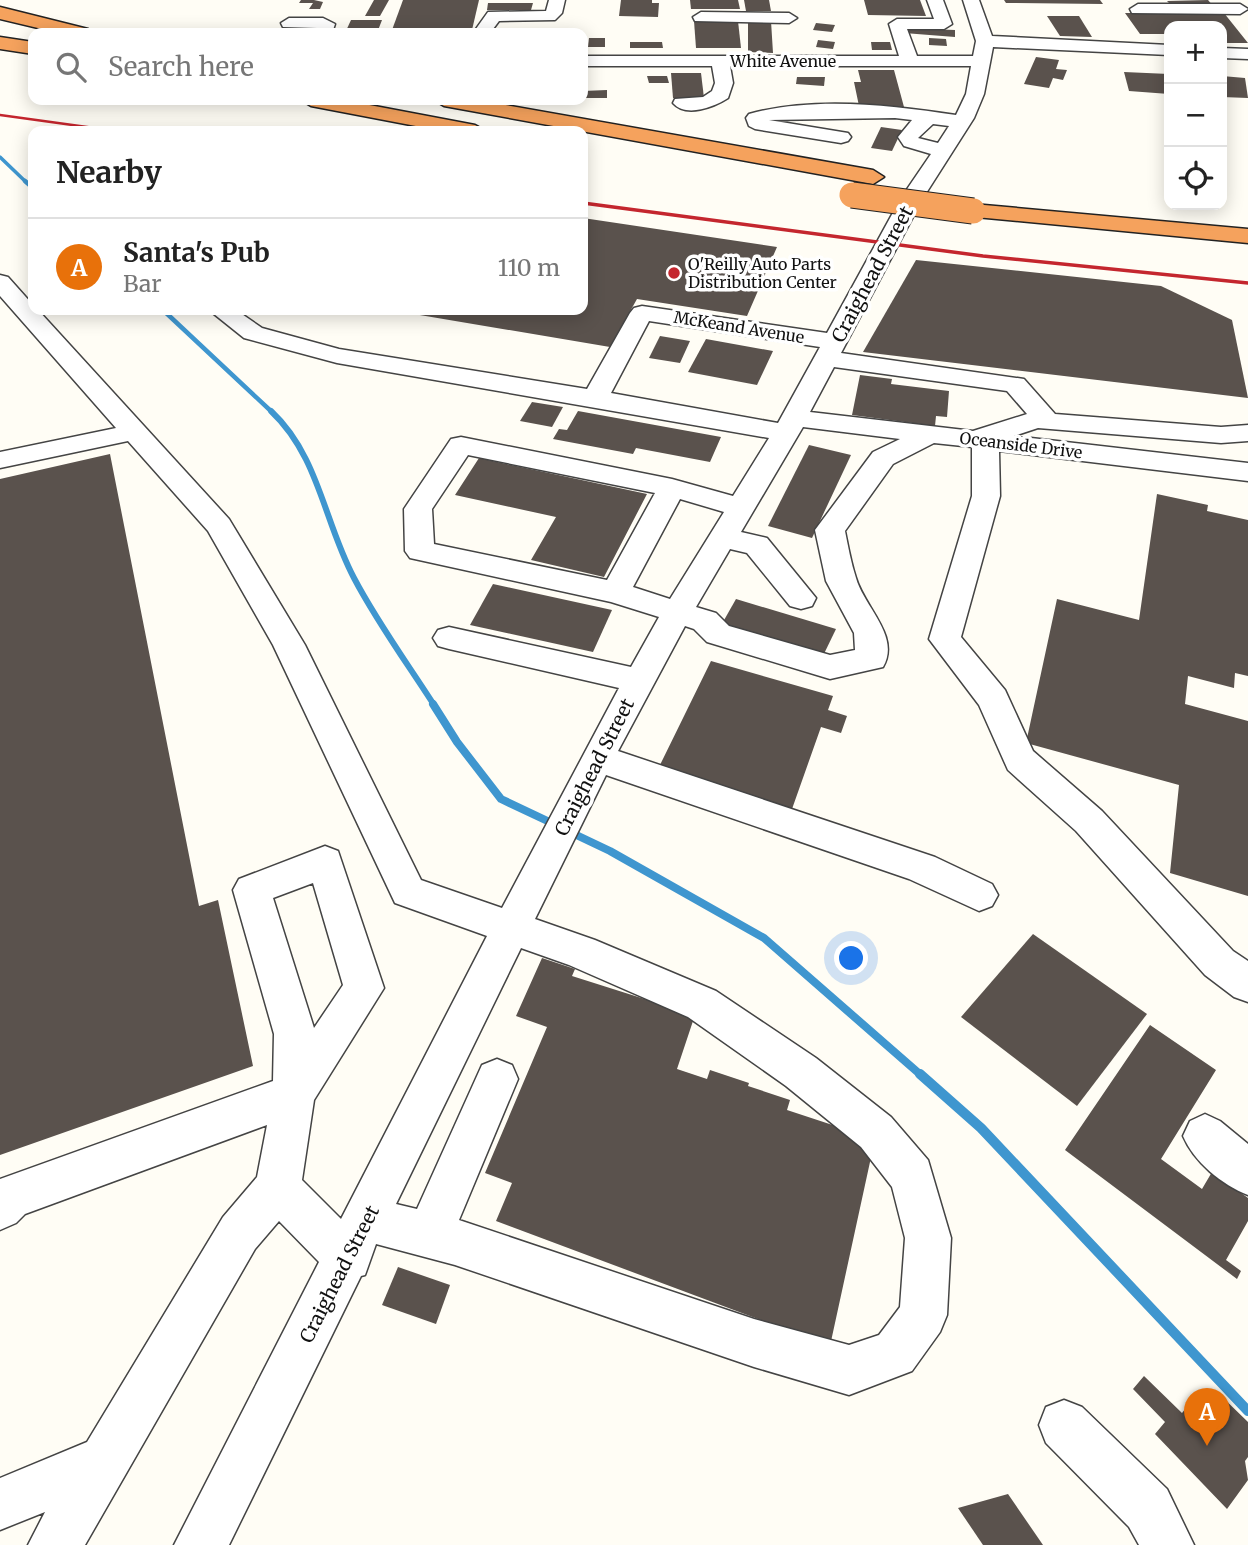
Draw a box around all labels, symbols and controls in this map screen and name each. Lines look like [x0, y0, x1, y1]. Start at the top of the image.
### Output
map controls [1164, 21, 1227, 210]
button: + [1164, 21, 1227, 84]
search box [28, 28, 588, 105]
icon: search [52, 48, 90, 86]
text: Search here [108, 50, 254, 83]
street label: White Avenue [729, 51, 836, 71]
button: − [1164, 84, 1227, 147]
button: locate [1164, 147, 1227, 210]
text: Nearby [56, 153, 162, 191]
street label: Craighead Street [826, 201, 918, 346]
text: Santa's Pub [123, 236, 270, 269]
text: A [71, 253, 87, 282]
text: 110 m [498, 253, 560, 282]
place label: O'Reilly Auto Parts Distribution Center [688, 254, 837, 292]
marker: O'Reilly Auto Parts Distribution Center [666, 265, 682, 281]
text: Bar [123, 269, 162, 298]
street label: McKeand Avenue [672, 307, 806, 347]
street label: Oceanside Drive [958, 428, 1084, 462]
street label: Craighead Street [549, 694, 639, 840]
your location [834, 941, 868, 975]
street label: Craighead Street [294, 1201, 384, 1347]
pin: A [1184, 1388, 1230, 1446]

